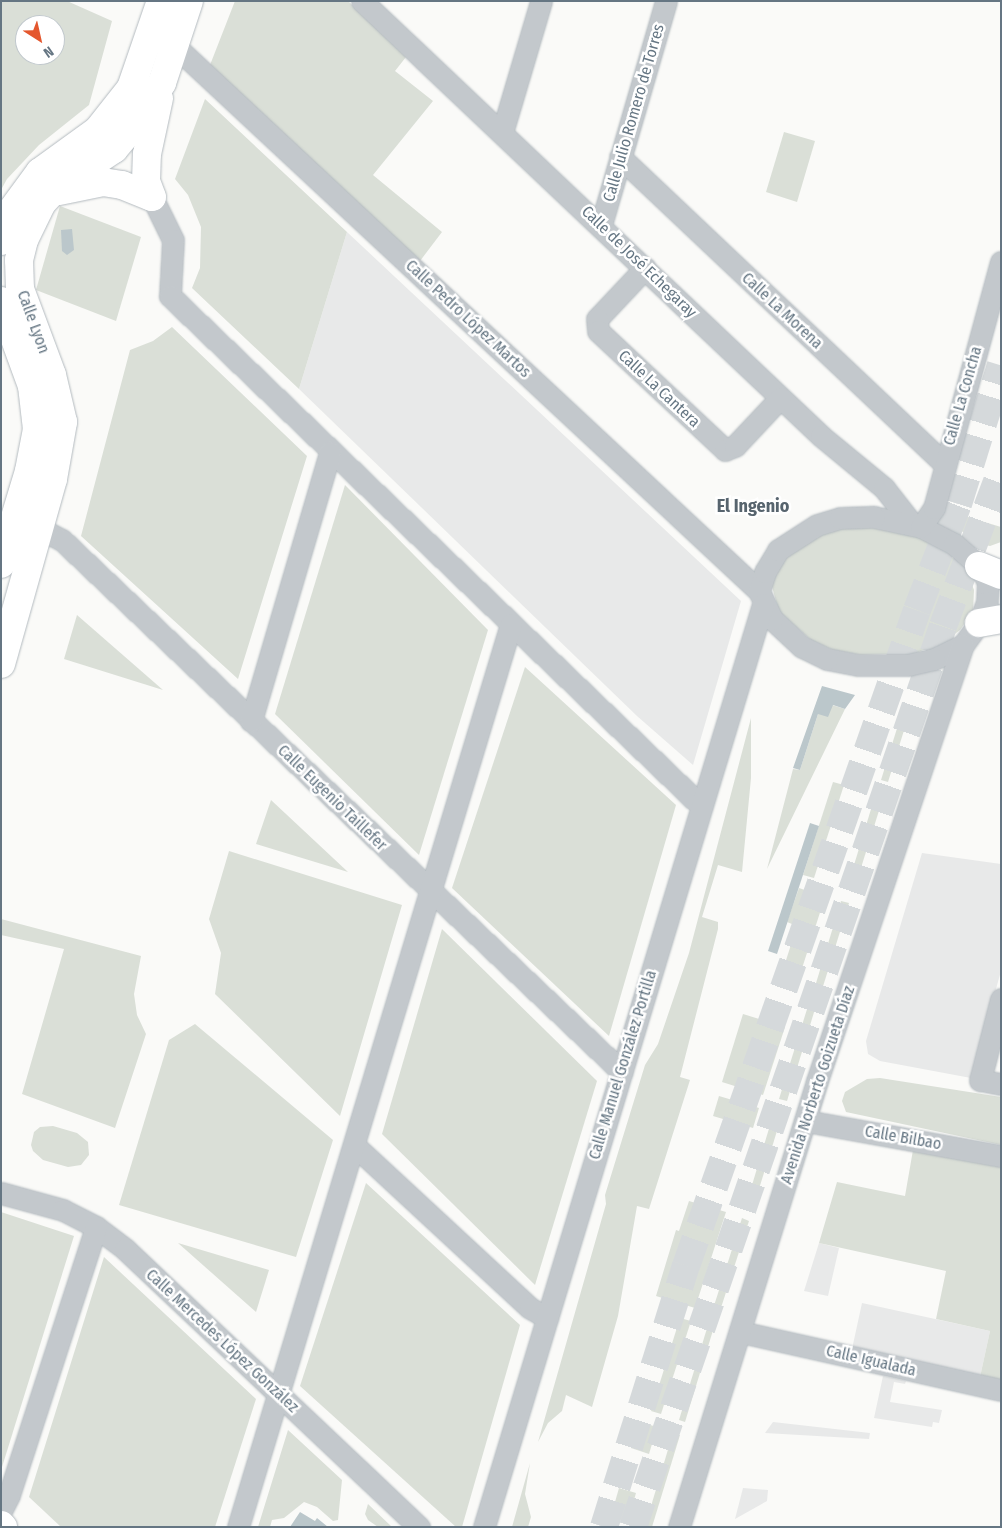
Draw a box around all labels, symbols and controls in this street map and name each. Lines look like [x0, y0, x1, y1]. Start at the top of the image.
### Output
north arrow [15, 15, 65, 65]
street label: Calle Julio Romero de Torres [599, 22, 669, 204]
text: N [40, 43, 57, 61]
street label: Calle de José Echegaray [578, 202, 700, 322]
street label: Calle Pedro López Martos [402, 256, 534, 382]
street label: Calle La Morena [738, 269, 826, 353]
street label: Calle Lyon [13, 288, 53, 356]
street label: Calle La Concha [940, 344, 986, 448]
street label: Calle La Cantera [614, 346, 704, 432]
district label: El Ingenio [717, 495, 789, 517]
street label: Calle Eugenio Taillefer [274, 741, 390, 855]
street label: Calle Manuel González Portilla [585, 968, 661, 1162]
street label: Avenida Norberto Goizueta Díaz [777, 984, 859, 1186]
street label: Calle Bilbao [863, 1122, 943, 1154]
street label: Calle Mercedes López González [142, 1265, 302, 1417]
street label: Calle Igualada [824, 1341, 918, 1381]

